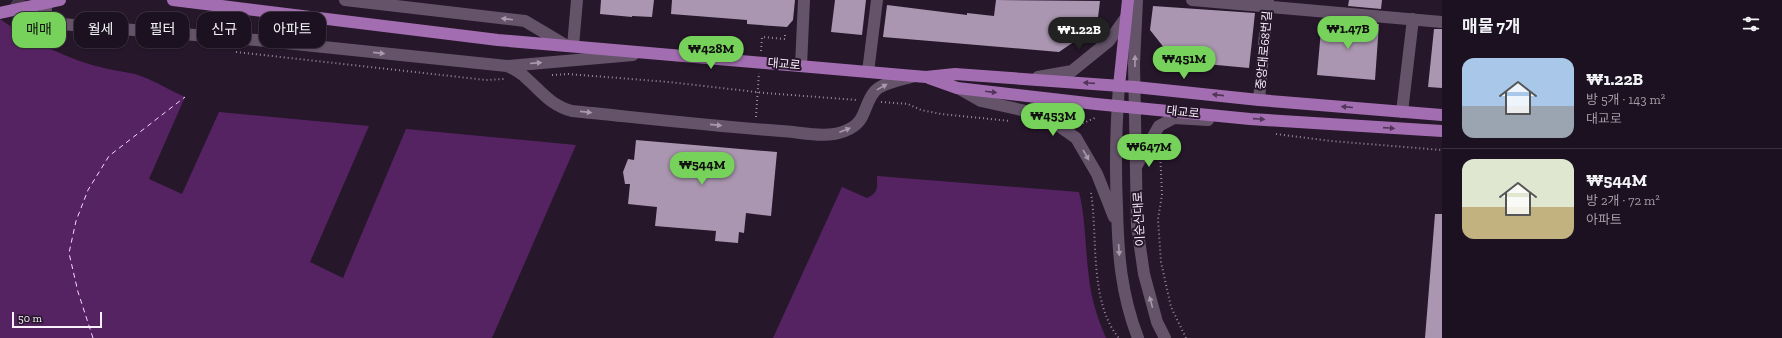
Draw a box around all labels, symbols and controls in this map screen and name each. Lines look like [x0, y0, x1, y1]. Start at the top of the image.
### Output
street label: 중앙대로68번길 [1254, 10, 1274, 90]
chip: 매매 [12, 12, 66, 48]
chip: 월세 [74, 12, 128, 48]
chip: 필터 [136, 12, 189, 48]
chip: 신규 [197, 12, 251, 48]
chip: 아파트 [259, 12, 326, 48]
icon: filters [1740, 13, 1762, 35]
one-way arrow [501, 16, 513, 22]
pin: ₩1.47B [1315, 16, 1381, 50]
text: 매물 7개 [1462, 16, 1521, 36]
pin: ₩1.22B [1046, 17, 1112, 51]
text: ₩1.47B [1326, 21, 1370, 36]
text: ₩1.22B [1057, 22, 1101, 37]
pin: ₩428M [683, 36, 739, 70]
text: ₩428M [688, 41, 734, 56]
pin: ₩451M [1156, 46, 1212, 80]
one-way arrow [373, 50, 385, 56]
text: ₩451M [1162, 51, 1206, 66]
one-way arrow [1131, 55, 1138, 67]
street label: 대교로 [767, 56, 801, 72]
one-way arrow [530, 60, 542, 67]
text: ₩1.22B [1586, 69, 1643, 89]
icon: home [1494, 74, 1542, 122]
one-way arrow [1082, 80, 1095, 87]
one-way arrow [876, 84, 888, 90]
one-way arrow [985, 89, 997, 95]
one-way arrow [1212, 92, 1224, 99]
text: 방 5개 · 143 m² [1586, 92, 1665, 107]
pin: ₩453M [1025, 103, 1081, 137]
street label: 대교로 [1166, 103, 1200, 121]
one-way arrow [1341, 104, 1353, 111]
text: ₩453M [1030, 108, 1076, 123]
one-way arrow [580, 109, 592, 116]
text: 대교로 [1586, 111, 1622, 126]
one-way arrow [1253, 116, 1265, 123]
one-way arrow [710, 122, 722, 128]
one-way arrow [1383, 124, 1395, 131]
one-way arrow [839, 127, 851, 133]
pin: ₩647M [1121, 134, 1177, 168]
text: ₩647M [1126, 139, 1172, 154]
one-way arrow [1083, 149, 1090, 161]
pin: ₩544M [674, 152, 730, 186]
text: ₩544M [679, 157, 725, 172]
text: ₩544M [1586, 170, 1647, 190]
icon: home [1494, 175, 1542, 223]
street label: 이순신대로 [1131, 191, 1147, 247]
text: 방 2개 · 72 m² [1586, 193, 1660, 208]
text: 아파트 [1586, 212, 1622, 227]
one-way arrow [1115, 244, 1122, 256]
one-way arrow [1148, 296, 1154, 308]
scale bar [12, 310, 102, 329]
text: 50 m [18, 312, 42, 325]

